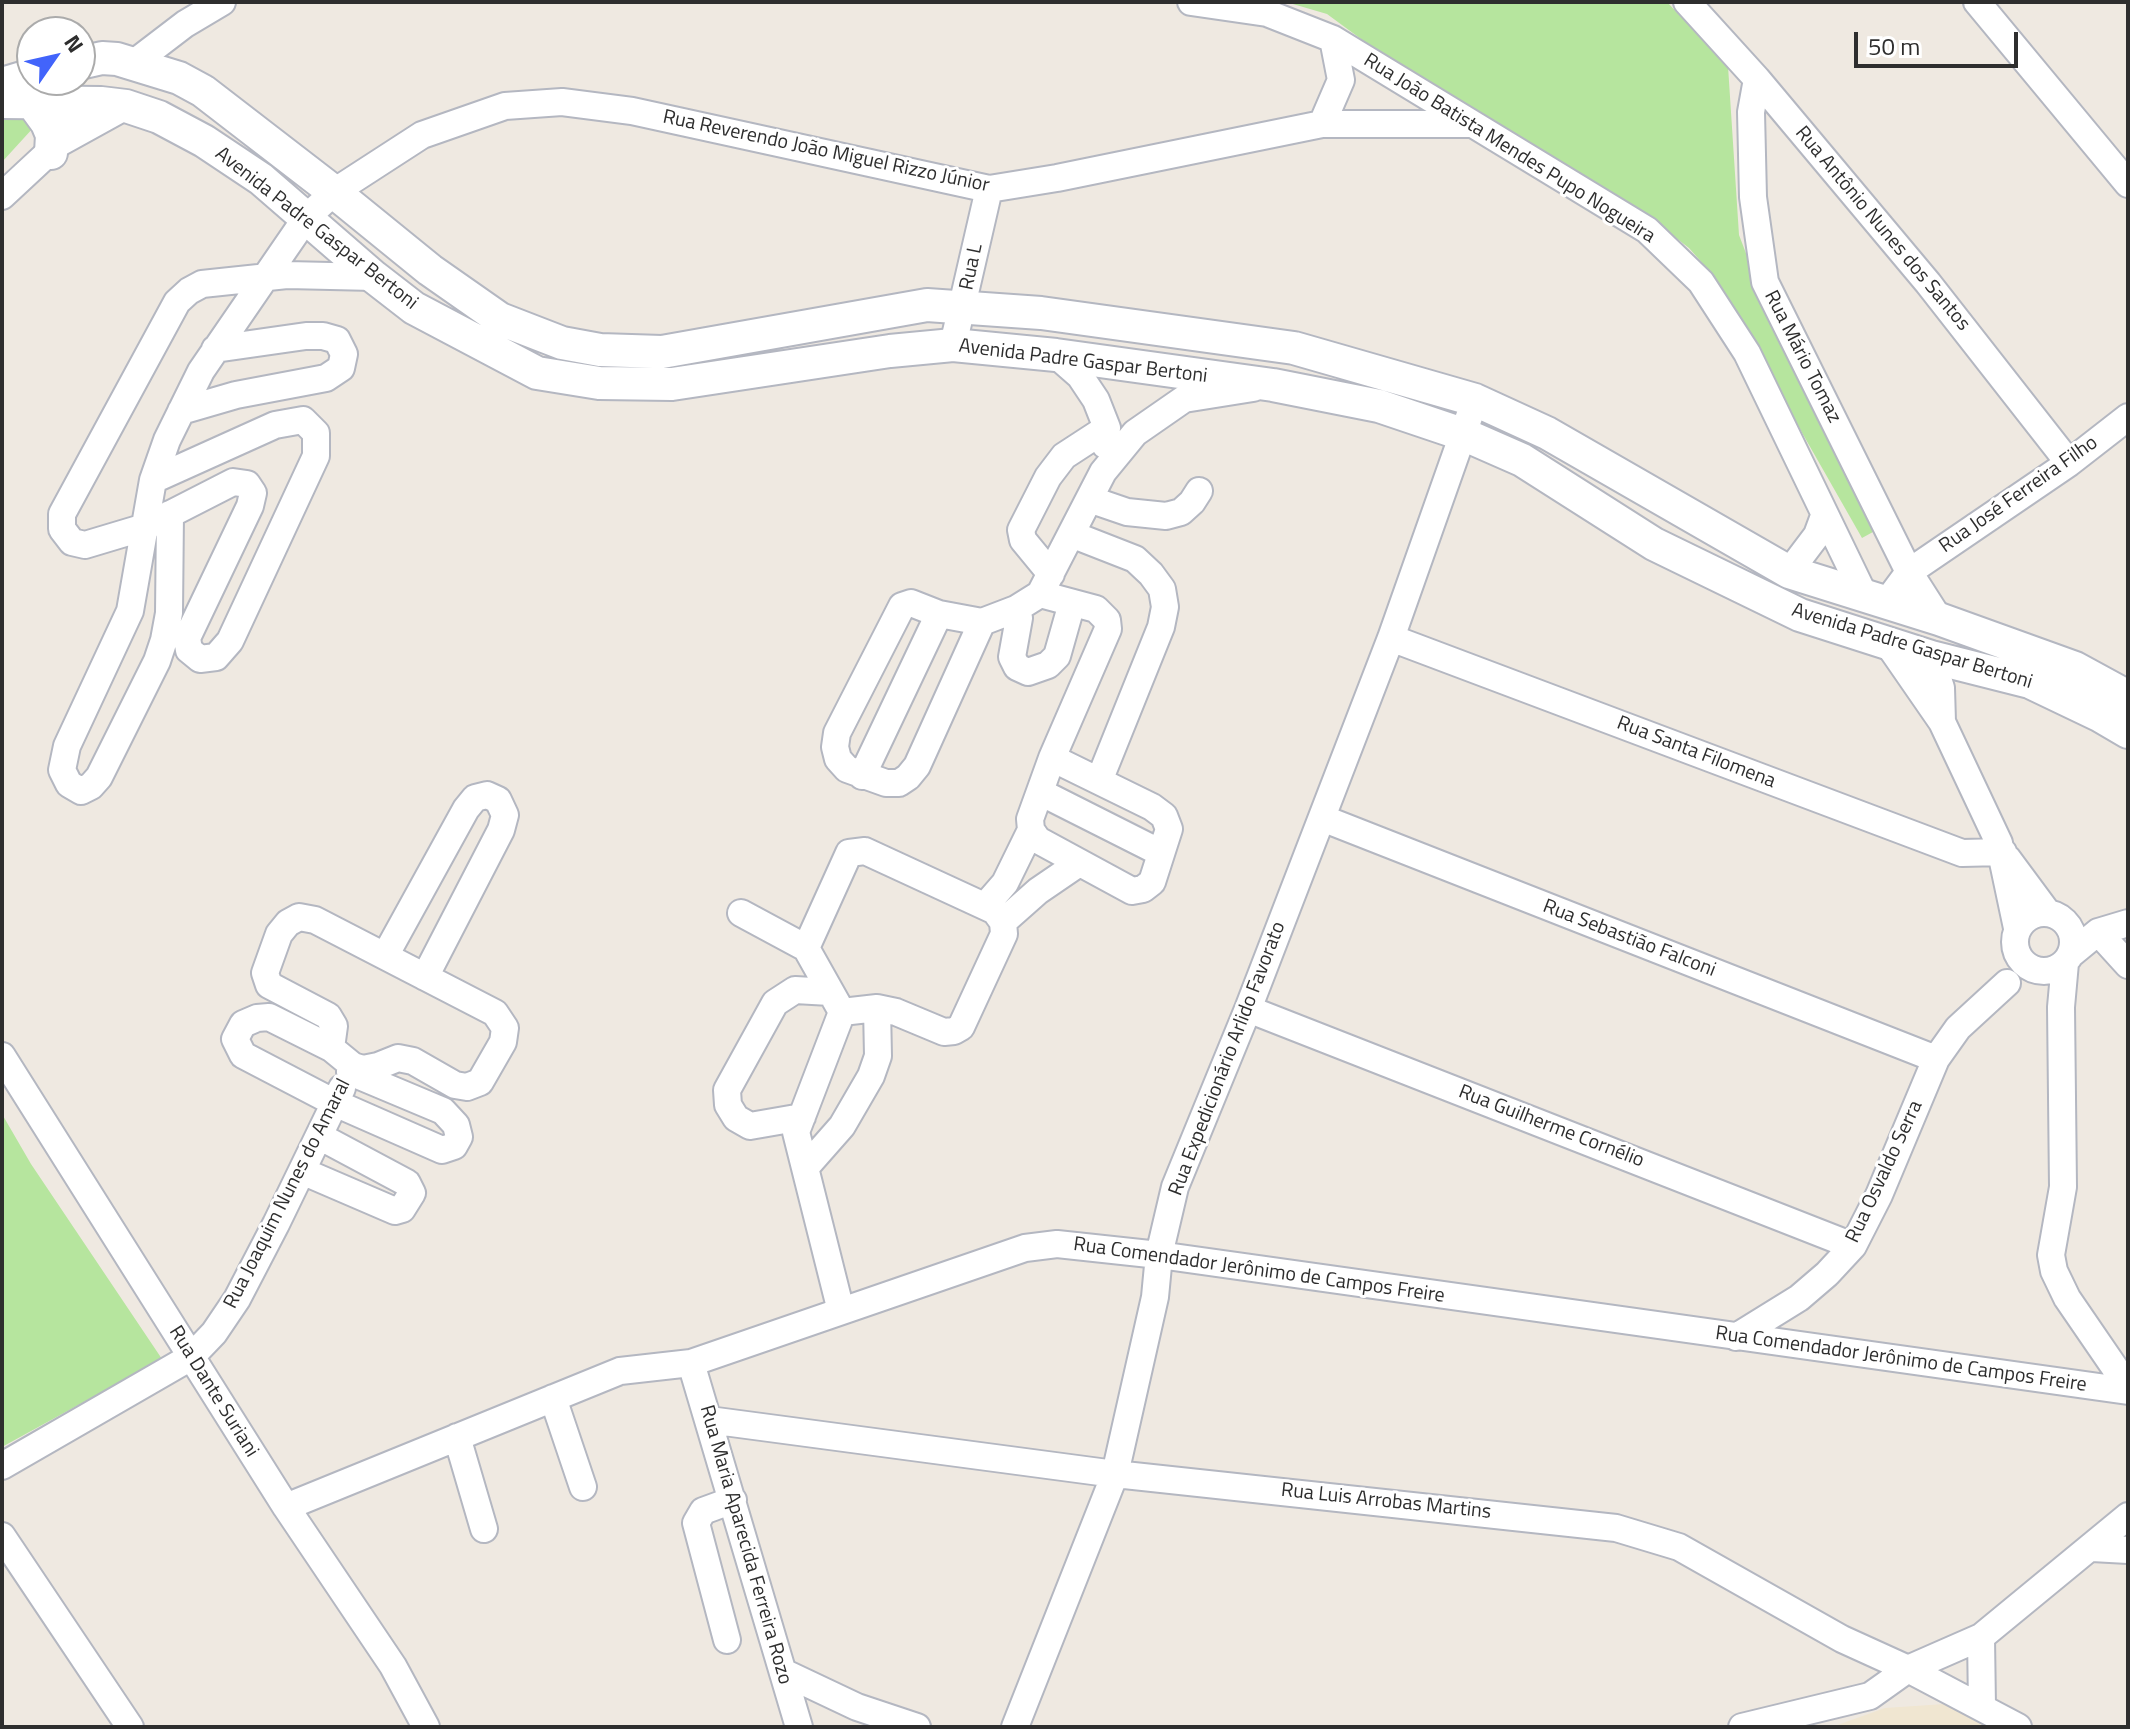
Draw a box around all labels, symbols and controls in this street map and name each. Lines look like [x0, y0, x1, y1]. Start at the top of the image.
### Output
north arrow [16, 16, 96, 96]
scale bar [1858, 16, 2022, 66]
text: N [56, 28, 93, 60]
text: 50 m [1868, 28, 1920, 64]
street label: Rua João Batista Mendes Pupo Nogueira [1359, 49, 1659, 249]
street label: Rua Reverendo João Miguel Rizzo Júnior [661, 106, 991, 198]
street label: Rua Antônio Nunes dos Santos [1789, 122, 1975, 336]
street label: Avenida Padre Gaspar Bertoni [210, 142, 422, 316]
street label: Rua L [955, 242, 989, 292]
street label: Rua Mário Tomaz [1758, 287, 1846, 427]
street label: Avenida Padre Gaspar Bertoni [957, 335, 1209, 389]
street label: Rua José Ferreira Filho [1935, 431, 2103, 559]
street label: Avenida Padre Gaspar Bertoni [1789, 599, 2035, 695]
street label: Rua Santa Filomena [1613, 712, 1779, 794]
street label: Rua Sebastião Falconi [1539, 895, 1719, 983]
street label: Rua Expedicionário Arlido Favorato [1165, 919, 1291, 1199]
street label: Rua Joaquim Nunes do Amaral [220, 1075, 356, 1313]
street label: Rua Guilherme Cornélio [1455, 1081, 1647, 1173]
street label: Rua Osvaldo Serra [1842, 1097, 1928, 1247]
street label: Rua Comendador Jerônimo de Campos Freire [1072, 1233, 1446, 1309]
street label: Rua Dante Suriani [163, 1322, 263, 1462]
street label: Rua Comendador Jerônimo de Campos Freire [1714, 1322, 2088, 1398]
street label: Rua Maria Aparecida Ferreira Rozo [694, 1403, 796, 1687]
street label: Rua Luis Arrobas Martins [1280, 1479, 1492, 1525]

